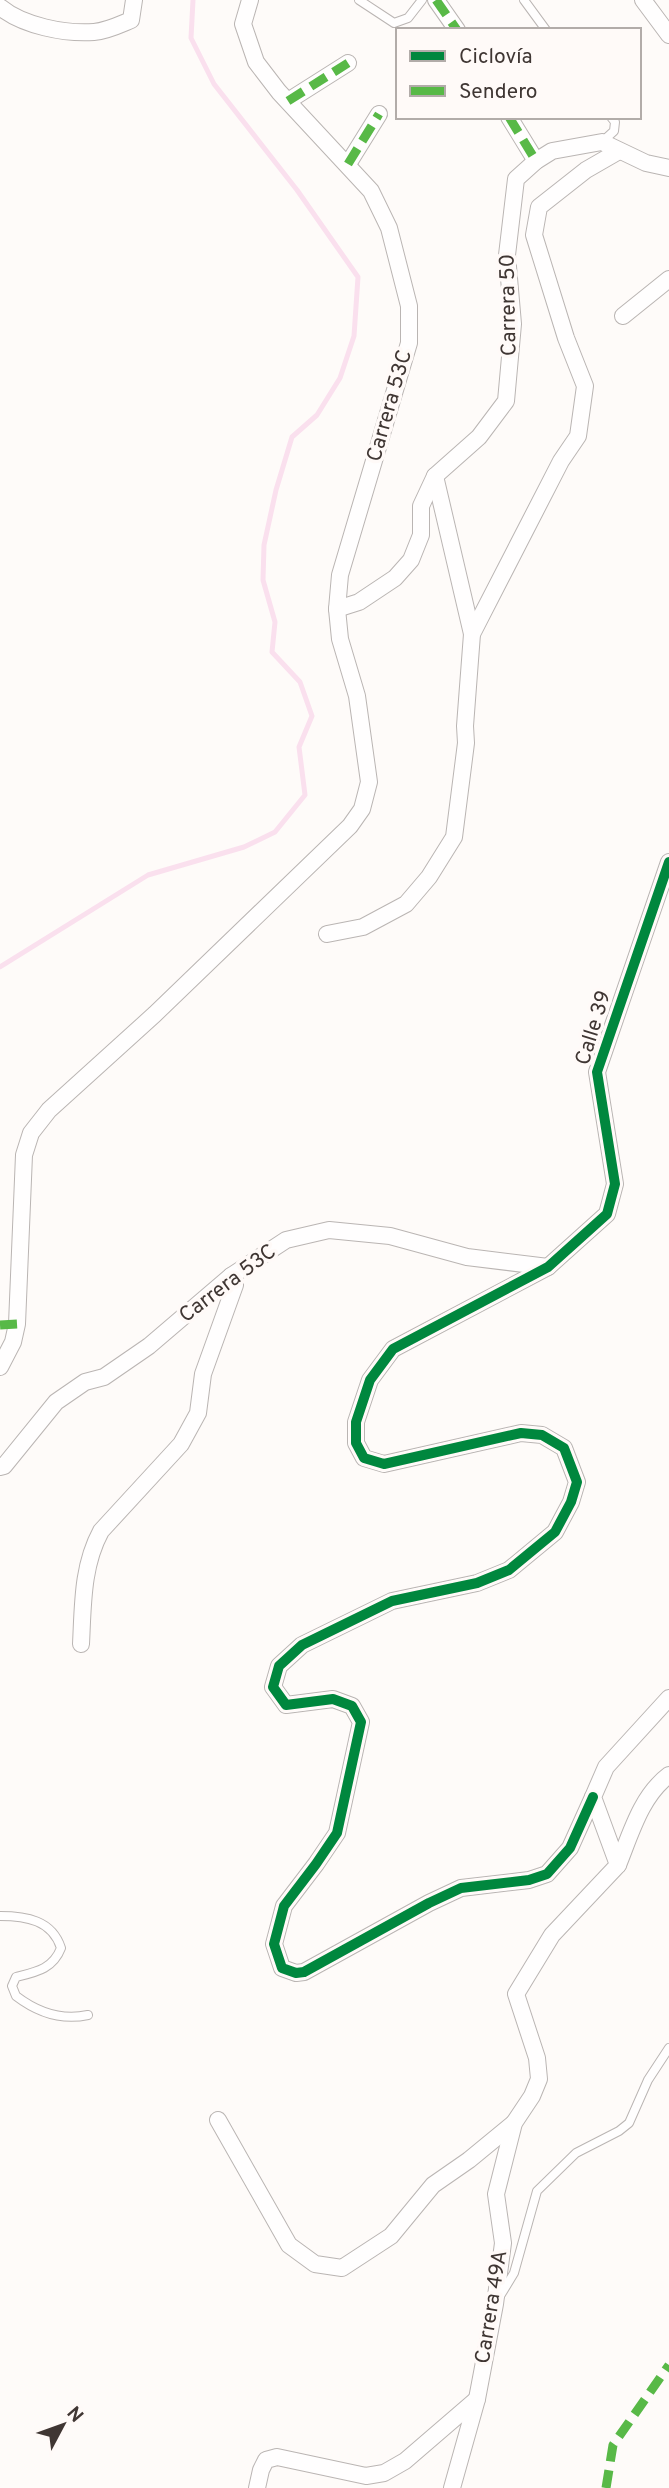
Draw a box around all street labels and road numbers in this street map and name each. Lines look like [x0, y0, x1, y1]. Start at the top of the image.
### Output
street label: Carrera 50 [495, 254, 523, 356]
street label: Carrera 53C [361, 347, 419, 465]
street label: Calle 39 [570, 987, 618, 1069]
street label: Carrera 53C [174, 1239, 282, 1329]
street label: Carrera 49A [470, 2248, 514, 2366]

